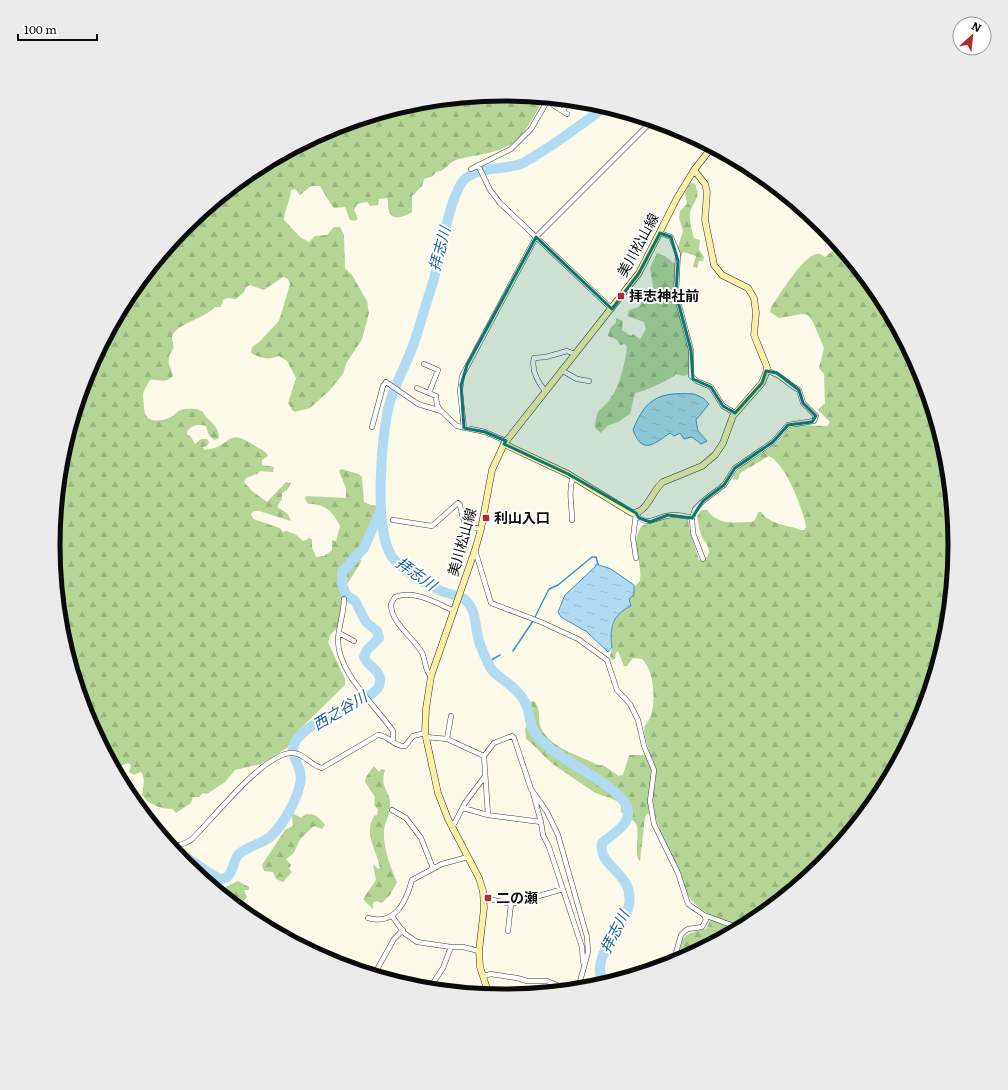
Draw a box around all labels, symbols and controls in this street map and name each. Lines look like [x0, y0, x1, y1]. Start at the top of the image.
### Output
scale bar [18, 16, 97, 42]
north arrow [952, 16, 992, 56]
text: N [969, 17, 985, 35]
text: 100 m [24, 20, 57, 38]
street label: 美川松山線 [611, 209, 663, 280]
water label: 拝志川 [422, 222, 456, 273]
place label: 拝志神社前 [629, 285, 699, 305]
marker: 拝志神社前 [616, 291, 626, 301]
street label: 美川松山線 [442, 505, 480, 578]
place label: 利山入口 [494, 507, 550, 527]
marker: 利山入口 [481, 513, 491, 523]
water label: 拝志川 [392, 550, 444, 596]
water label: 西之谷川 [308, 683, 373, 735]
place label: 二の瀬 [496, 887, 538, 907]
marker: 二の瀬 [483, 893, 493, 903]
water label: 拝志川 [593, 904, 635, 957]

